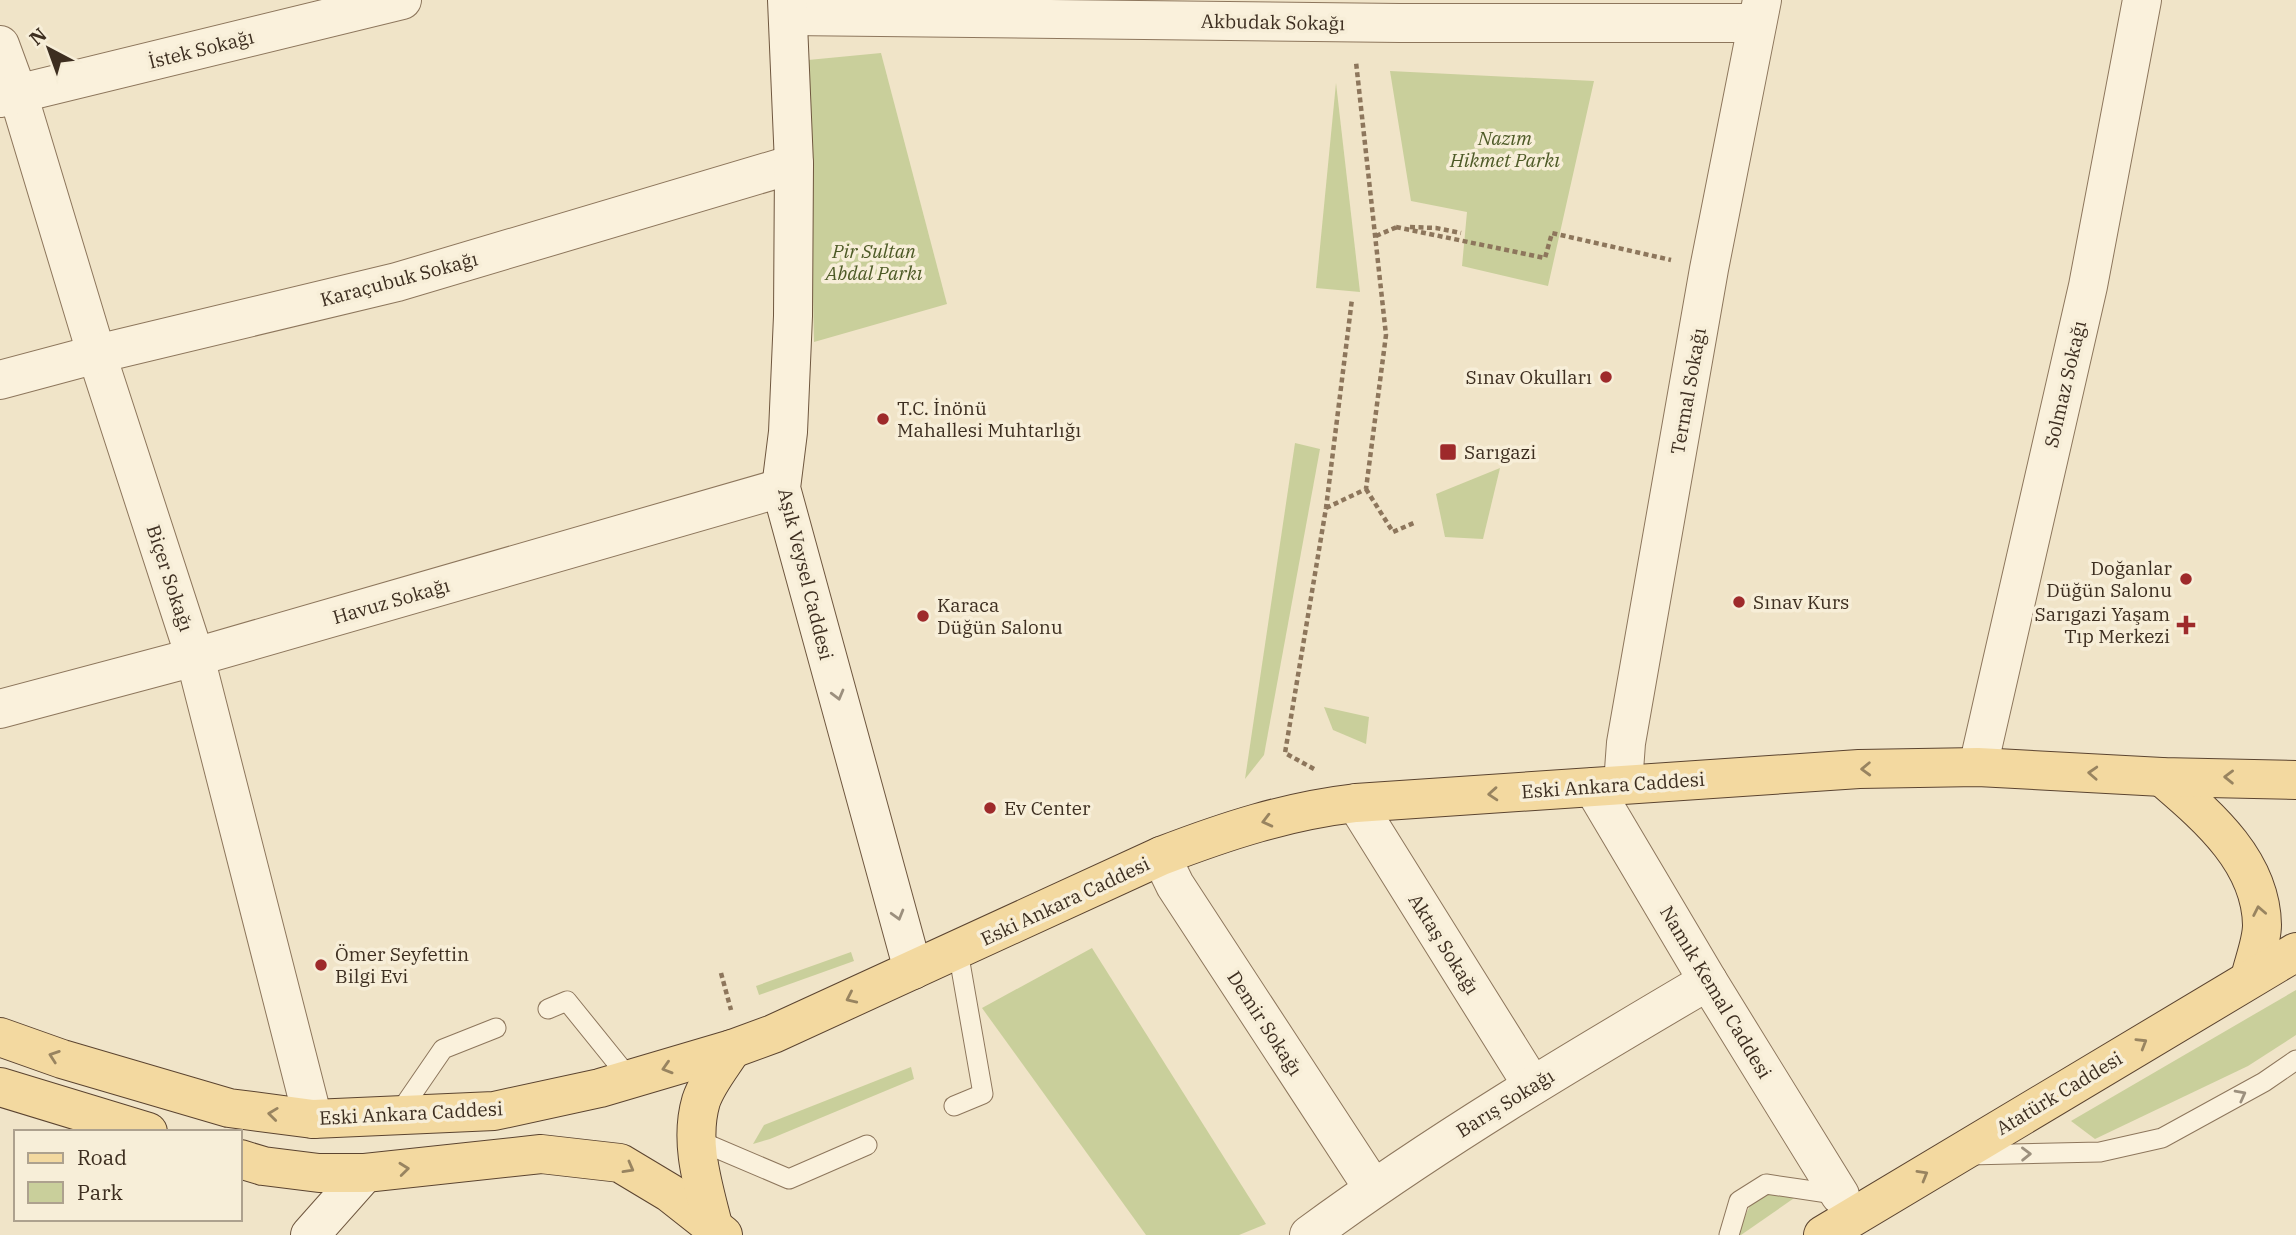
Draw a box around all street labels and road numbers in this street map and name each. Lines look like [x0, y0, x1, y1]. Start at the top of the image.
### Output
street label: Akbudak Sokağı [1201, 9, 1345, 35]
street label: İstek Sokağı [146, 24, 256, 74]
street label: Karaçubuk Sokağı [318, 246, 480, 312]
street label: Solmaz Sokağı [2039, 318, 2091, 450]
street label: Termal Sokağı [1665, 326, 1711, 456]
street label: Aşık Veysel Caddesi [773, 486, 839, 662]
street label: Biçer Sokağı [141, 522, 199, 634]
street label: Havuz Sokağı [330, 573, 452, 629]
street label: Eski Ankara Caddesi [1520, 767, 1706, 803]
street label: Eski Ankara Caddesi [977, 851, 1153, 951]
street label: Aktaş Sokağı [1404, 889, 1484, 999]
street label: Namık Kemal Caddesi [1655, 901, 1777, 1083]
street label: Demir Sokağı [1222, 966, 1308, 1080]
street label: Atatürk Caddesi [1991, 1046, 2127, 1140]
street label: Barış Sokağı [1452, 1063, 1558, 1143]
street label: Eski Ankara Caddesi [319, 1096, 503, 1130]

